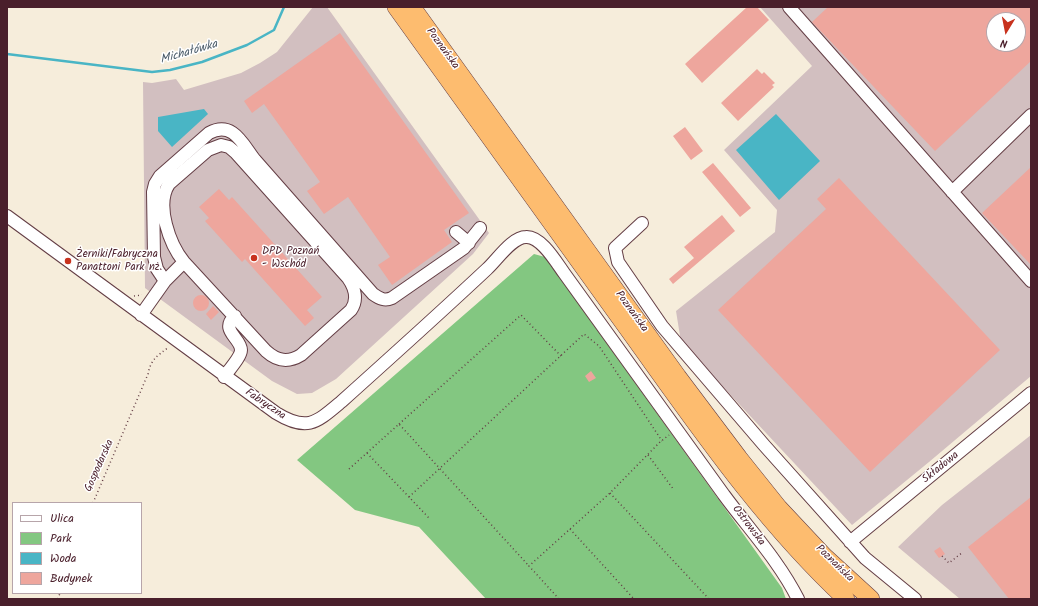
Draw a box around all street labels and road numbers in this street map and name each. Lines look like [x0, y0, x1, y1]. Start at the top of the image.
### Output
street label: Poznańska [423, 26, 461, 72]
street label: Poznańska [612, 289, 650, 335]
street label: Fabryczna [242, 387, 288, 423]
street label: Gospodarska [83, 438, 117, 494]
street label: Składowa [920, 449, 962, 487]
street label: Ostrowska [729, 503, 767, 549]
street label: Poznańska [812, 543, 856, 585]

